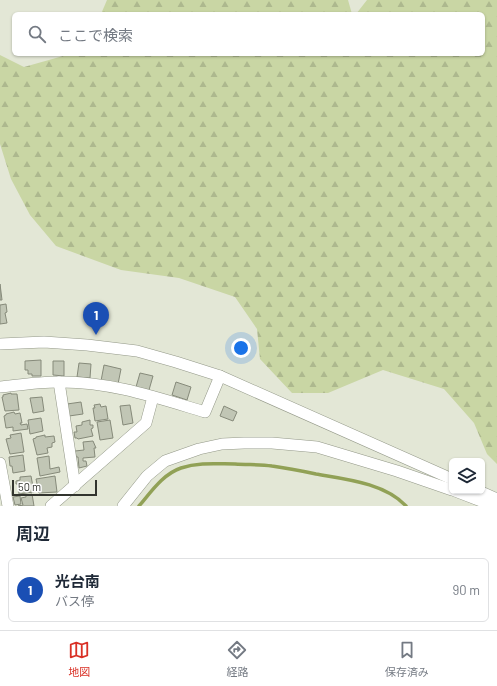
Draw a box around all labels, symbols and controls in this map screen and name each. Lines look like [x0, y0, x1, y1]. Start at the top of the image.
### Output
search box [12, 12, 485, 56]
icon: search [26, 23, 48, 45]
text: ここで検索 [58, 26, 133, 44]
pin: 1 [83, 302, 109, 335]
your location [231, 338, 251, 358]
map controls [449, 458, 485, 494]
button: layers [449, 458, 485, 494]
scale bar [12, 478, 97, 497]
text: 50 m [18, 480, 41, 493]
text: 周辺 [16, 523, 50, 543]
text: 光台南 [55, 572, 100, 590]
text: 1 [28, 582, 32, 598]
text: 90 m [453, 582, 480, 598]
text: バス停 [55, 593, 94, 609]
tab: 地図 [68, 639, 90, 679]
tab: 経路 [226, 639, 248, 679]
tab: 保存済み [385, 639, 429, 679]

